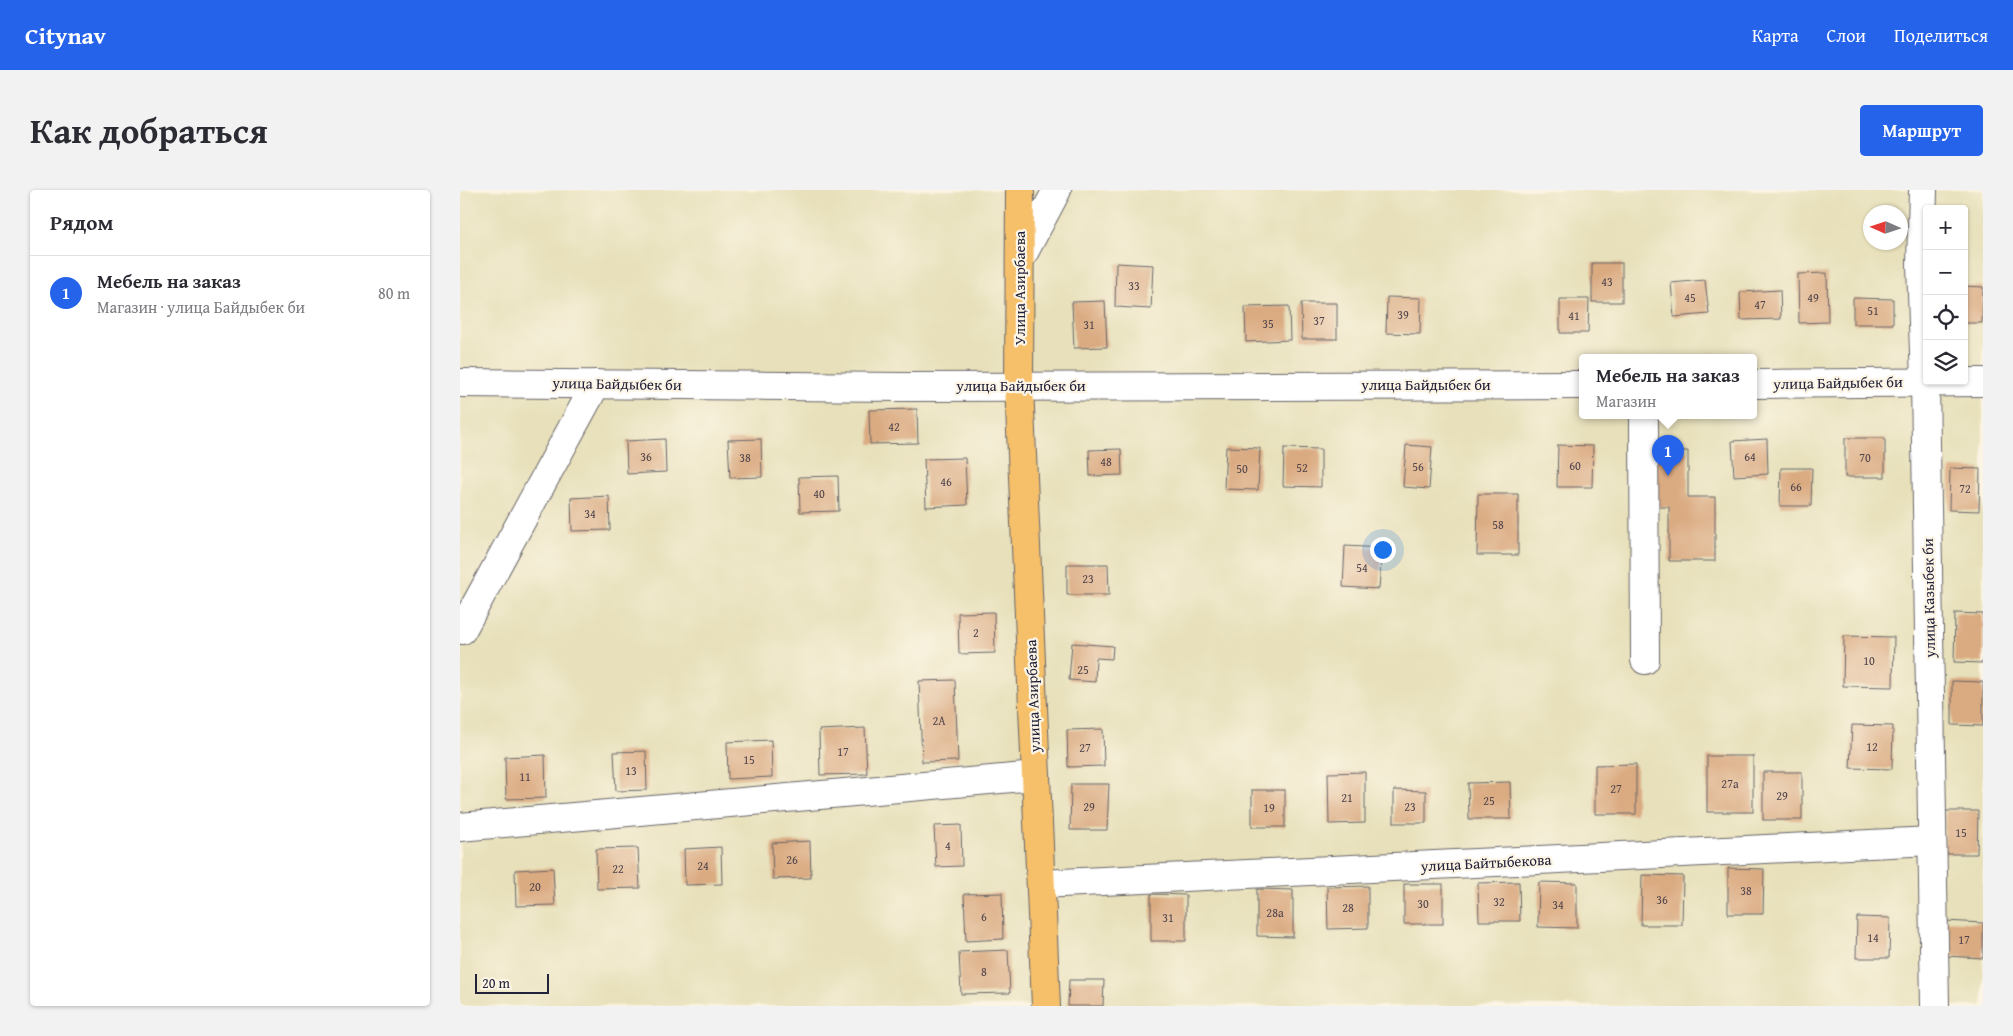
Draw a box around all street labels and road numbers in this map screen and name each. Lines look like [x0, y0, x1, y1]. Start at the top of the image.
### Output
street label: Улица Азирбаева [1009, 230, 1030, 345]
street label: улица Байдыбек би [1772, 371, 1903, 394]
street label: улица Байдыбек би [551, 372, 682, 395]
street label: улица Байдыбек би [1360, 374, 1491, 395]
street label: улица Байдыбек би [955, 375, 1086, 396]
street label: улица Казыбек би [1917, 538, 1940, 659]
street label: улица Азирбаева [1020, 638, 1045, 754]
street label: улица Байтыбекова [1419, 849, 1553, 876]

